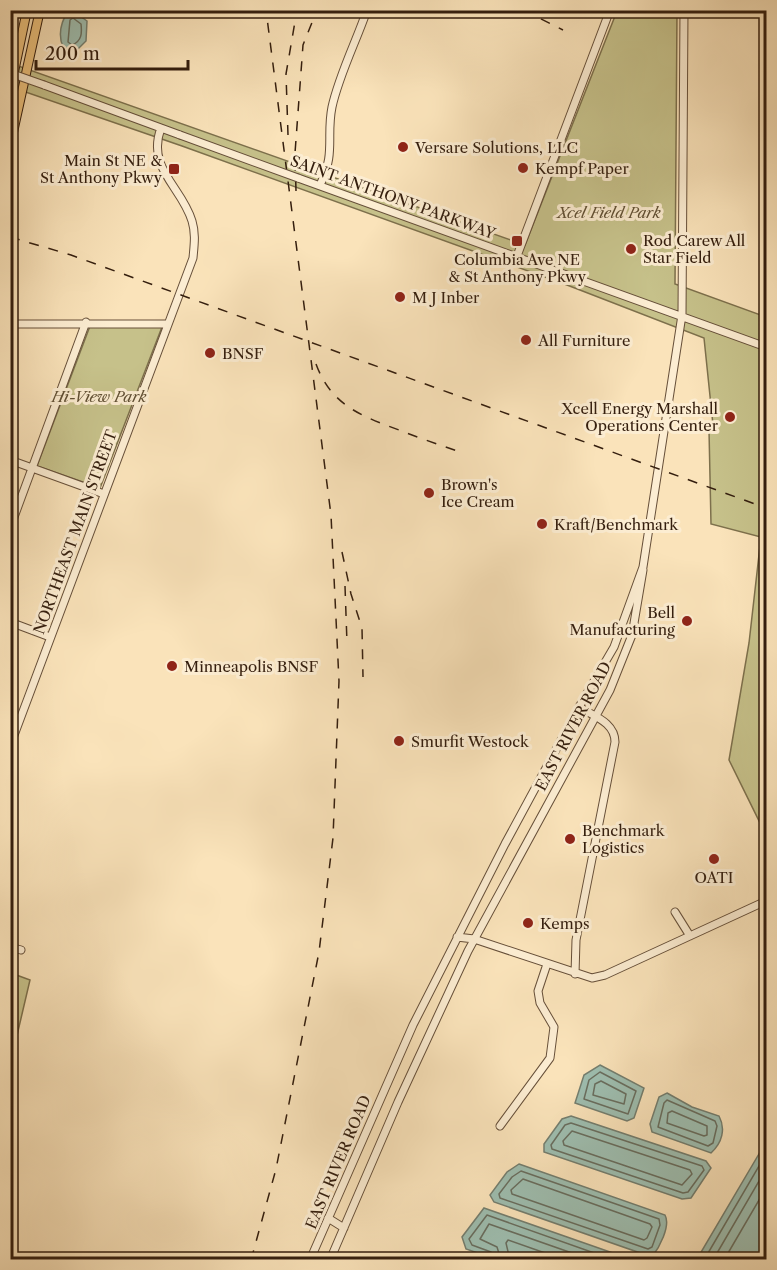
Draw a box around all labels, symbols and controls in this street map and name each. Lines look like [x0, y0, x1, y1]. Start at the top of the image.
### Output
scale bar [36, 33, 188, 71]
text: 200 m [45, 43, 100, 65]
place label: Versare Solutions, LLC [414, 138, 578, 157]
marker: Versare Solutions, LLC [396, 140, 410, 154]
place label: Main St NE & St Anthony Pkwy [40, 151, 163, 187]
street label: SAINT ANTHONY PARKWAY [288, 151, 499, 243]
place label: Kempf Paper [535, 159, 629, 178]
marker: Kempf Paper [516, 161, 530, 175]
marker: Main St NE & St Anthony Pkwy [167, 162, 181, 176]
park label: Xcel Field Park [555, 203, 661, 222]
place label: Rod Carew All Star Field [643, 231, 746, 267]
marker: Columbia Ave NE & St Anthony Pkwy [510, 234, 524, 248]
marker: Rod Carew All Star Field [624, 242, 638, 256]
place label: Columbia Ave NE & St Anthony Pkwy [448, 250, 587, 286]
place label: M J Inber [412, 288, 480, 307]
marker: M J Inber [393, 290, 407, 304]
place label: All Furniture [537, 331, 630, 350]
marker: All Furniture [519, 333, 533, 347]
place label: BNSF [222, 344, 264, 363]
marker: BNSF [203, 346, 217, 360]
park label: Hi-View Park [50, 387, 147, 406]
place label: Xcell Energy Marshall Operations Center [560, 399, 719, 435]
marker: Xcell Energy Marshall Operations Center [723, 410, 737, 424]
street label: NORTHEAST MAIN STREET [29, 427, 121, 637]
place label: Brown's Ice Cream [441, 475, 515, 511]
marker: Brown's Ice Cream [422, 486, 436, 500]
place label: Kraft/Benchmark [554, 515, 679, 534]
marker: Kraft/Benchmark [535, 517, 549, 531]
place label: Bell Manufacturing [570, 603, 676, 639]
marker: Bell Manufacturing [680, 614, 694, 628]
place label: Minneapolis BNSF [184, 657, 319, 676]
street label: EAST RIVER ROAD [531, 658, 615, 794]
marker: Minneapolis BNSF [165, 659, 179, 673]
place label: Smurfit Westock [411, 732, 530, 751]
marker: Smurfit Westock [392, 734, 406, 748]
place label: Benchmark Logistics [582, 821, 666, 857]
marker: Benchmark Logistics [563, 832, 577, 846]
marker: OATI [707, 852, 721, 866]
place label: OATI [695, 868, 733, 887]
place label: Kemps [540, 914, 589, 933]
marker: Kemps [521, 916, 535, 930]
street label: EAST RIVER ROAD [301, 1092, 375, 1232]

